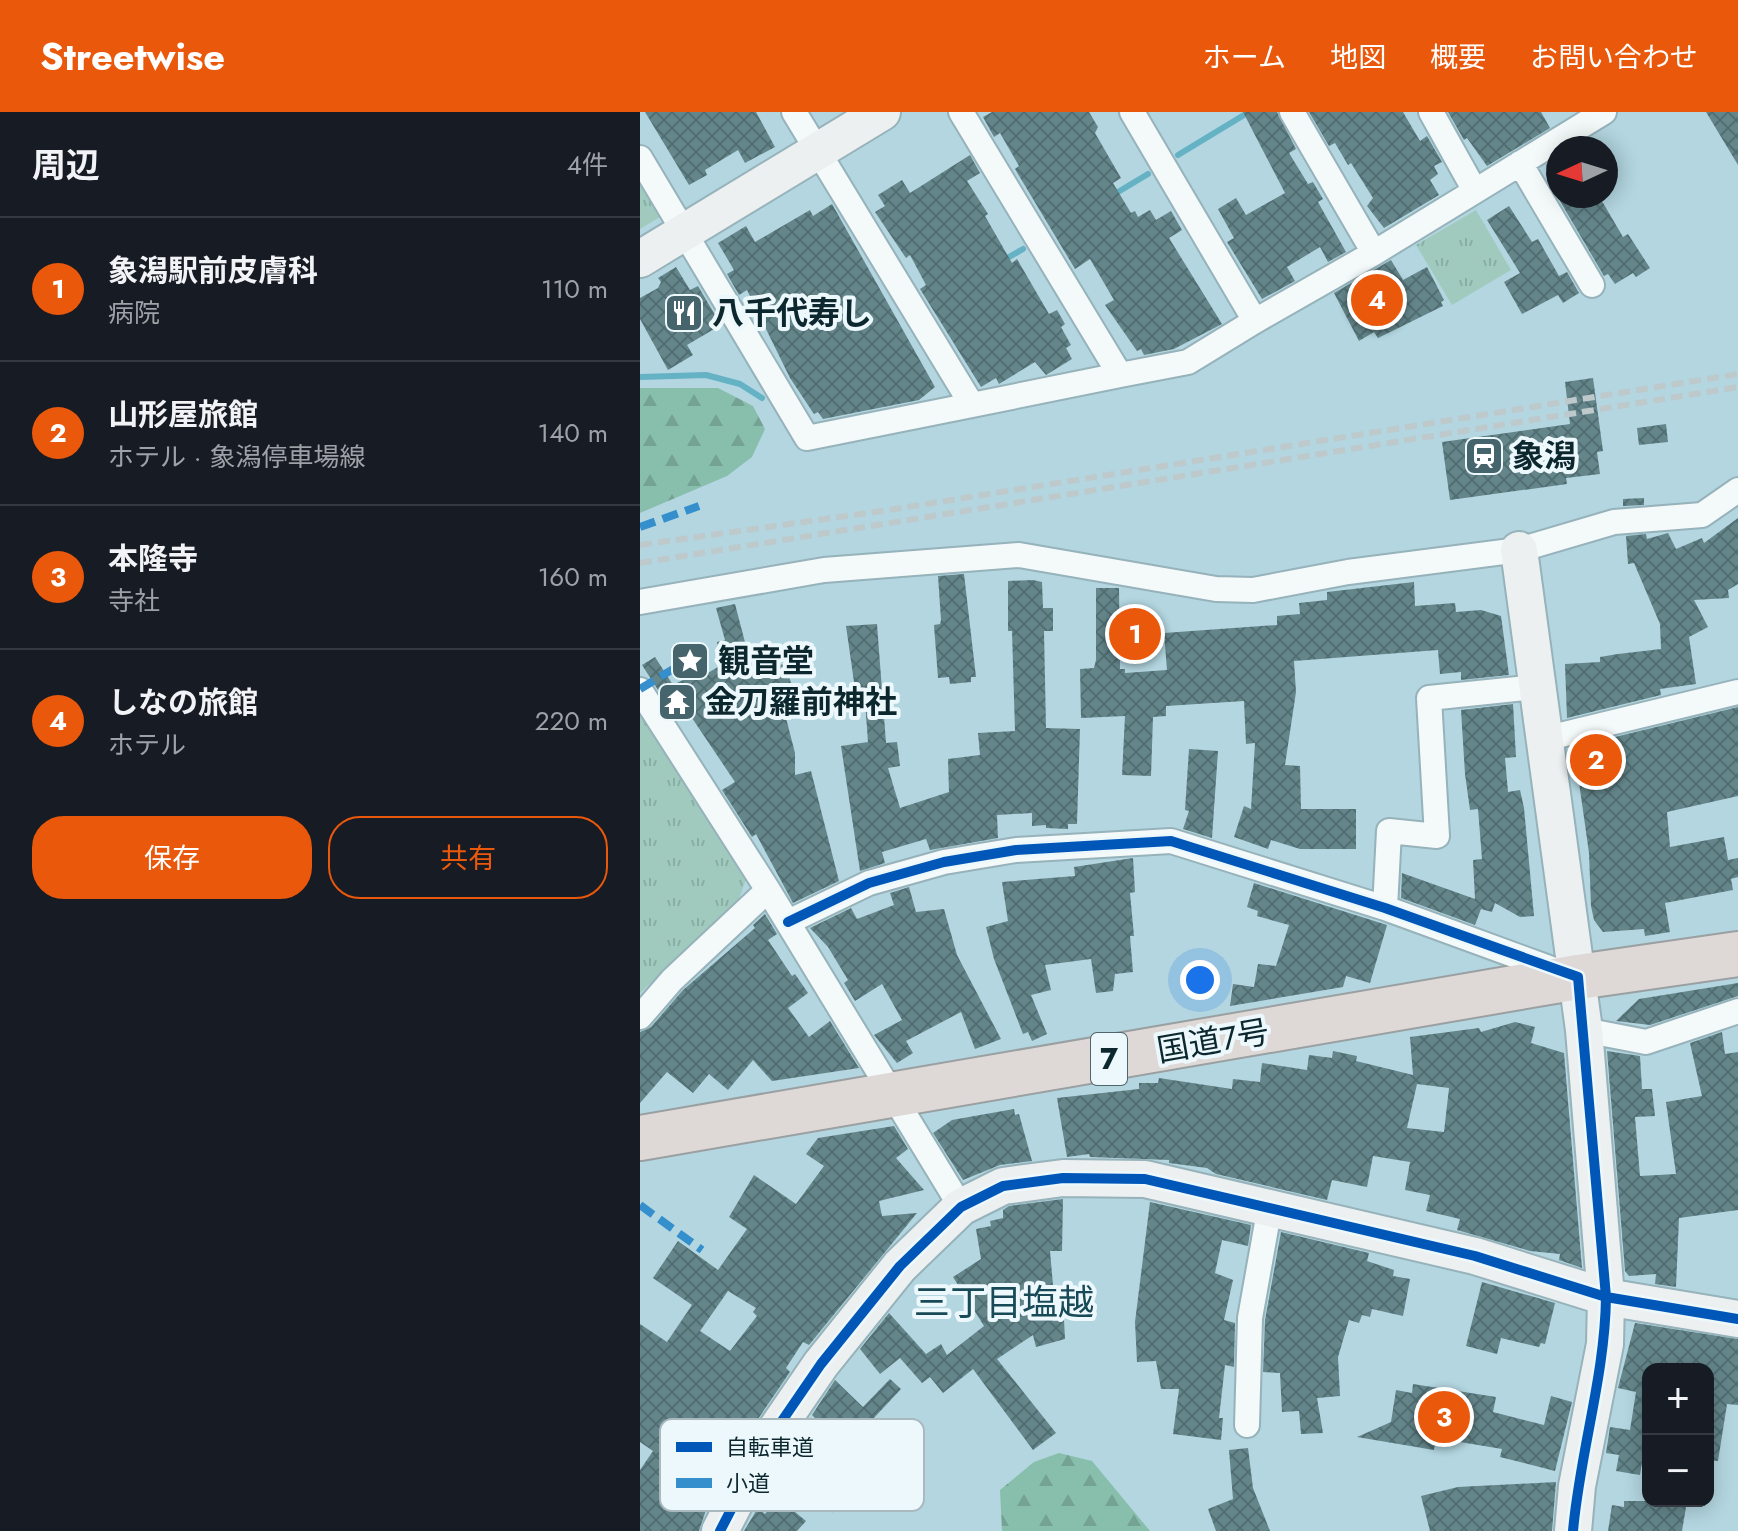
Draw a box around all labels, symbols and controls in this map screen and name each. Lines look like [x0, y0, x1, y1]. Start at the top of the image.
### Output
text: Streetwise [40, 29, 225, 84]
text: ホーム [1203, 37, 1286, 78]
text: 地図 [1330, 37, 1386, 78]
text: 概要 [1430, 37, 1486, 78]
text: お問い合わせ [1530, 37, 1698, 78]
north arrow [1546, 136, 1618, 208]
text: 周辺 [32, 141, 100, 190]
text: 4件 [567, 146, 608, 184]
text: 象潟駅前皮膚科 [108, 249, 318, 292]
text: 1 [51, 270, 65, 308]
text: 110 m [541, 270, 608, 308]
pin: 4 [1351, 270, 1403, 330]
place label: 八千代寿し [712, 290, 872, 336]
restaurant icon: 八千代寿し [663, 292, 705, 334]
text: 病院 [108, 294, 160, 332]
text: 山形屋旅館 [108, 393, 258, 436]
text: 2 [49, 414, 67, 452]
text: 140 m [537, 414, 608, 452]
place label: 象潟 [1512, 433, 1576, 479]
station icon: 象潟 [1463, 435, 1505, 477]
text: ホテル · 象潟停車場線 [108, 438, 365, 476]
text: 本隆寺 [108, 537, 198, 580]
text: 3 [50, 558, 66, 596]
text: 160 m [538, 558, 608, 596]
text: 寺社 [108, 582, 160, 620]
pin: 1 [1109, 604, 1161, 664]
place label: 観音堂 [718, 638, 814, 684]
place icon: 観音堂 [669, 640, 711, 682]
place label: 金刀羅前神社 [705, 679, 897, 725]
text: しなの旅館 [108, 681, 258, 724]
temple icon: 金刀羅前神社 [656, 681, 698, 723]
text: 4 [49, 702, 67, 740]
text: 220 m [535, 702, 608, 740]
text: ホテル [108, 726, 186, 764]
pin: 2 [1570, 730, 1622, 790]
button: 保存 [32, 816, 312, 899]
button: 共有 [328, 816, 608, 899]
your location [1180, 960, 1220, 1000]
street label: 国道7号 [1153, 1009, 1273, 1073]
road number: 7 [1091, 1033, 1127, 1085]
district label: 三丁目塩越 [914, 1276, 1094, 1328]
map controls [1642, 1363, 1714, 1507]
button: + [1642, 1363, 1714, 1435]
pin: 3 [1418, 1387, 1470, 1447]
legend [660, 1419, 924, 1511]
text: 自転車道 [726, 1431, 814, 1463]
button: − [1642, 1435, 1714, 1507]
text: 小道 [726, 1467, 770, 1499]

